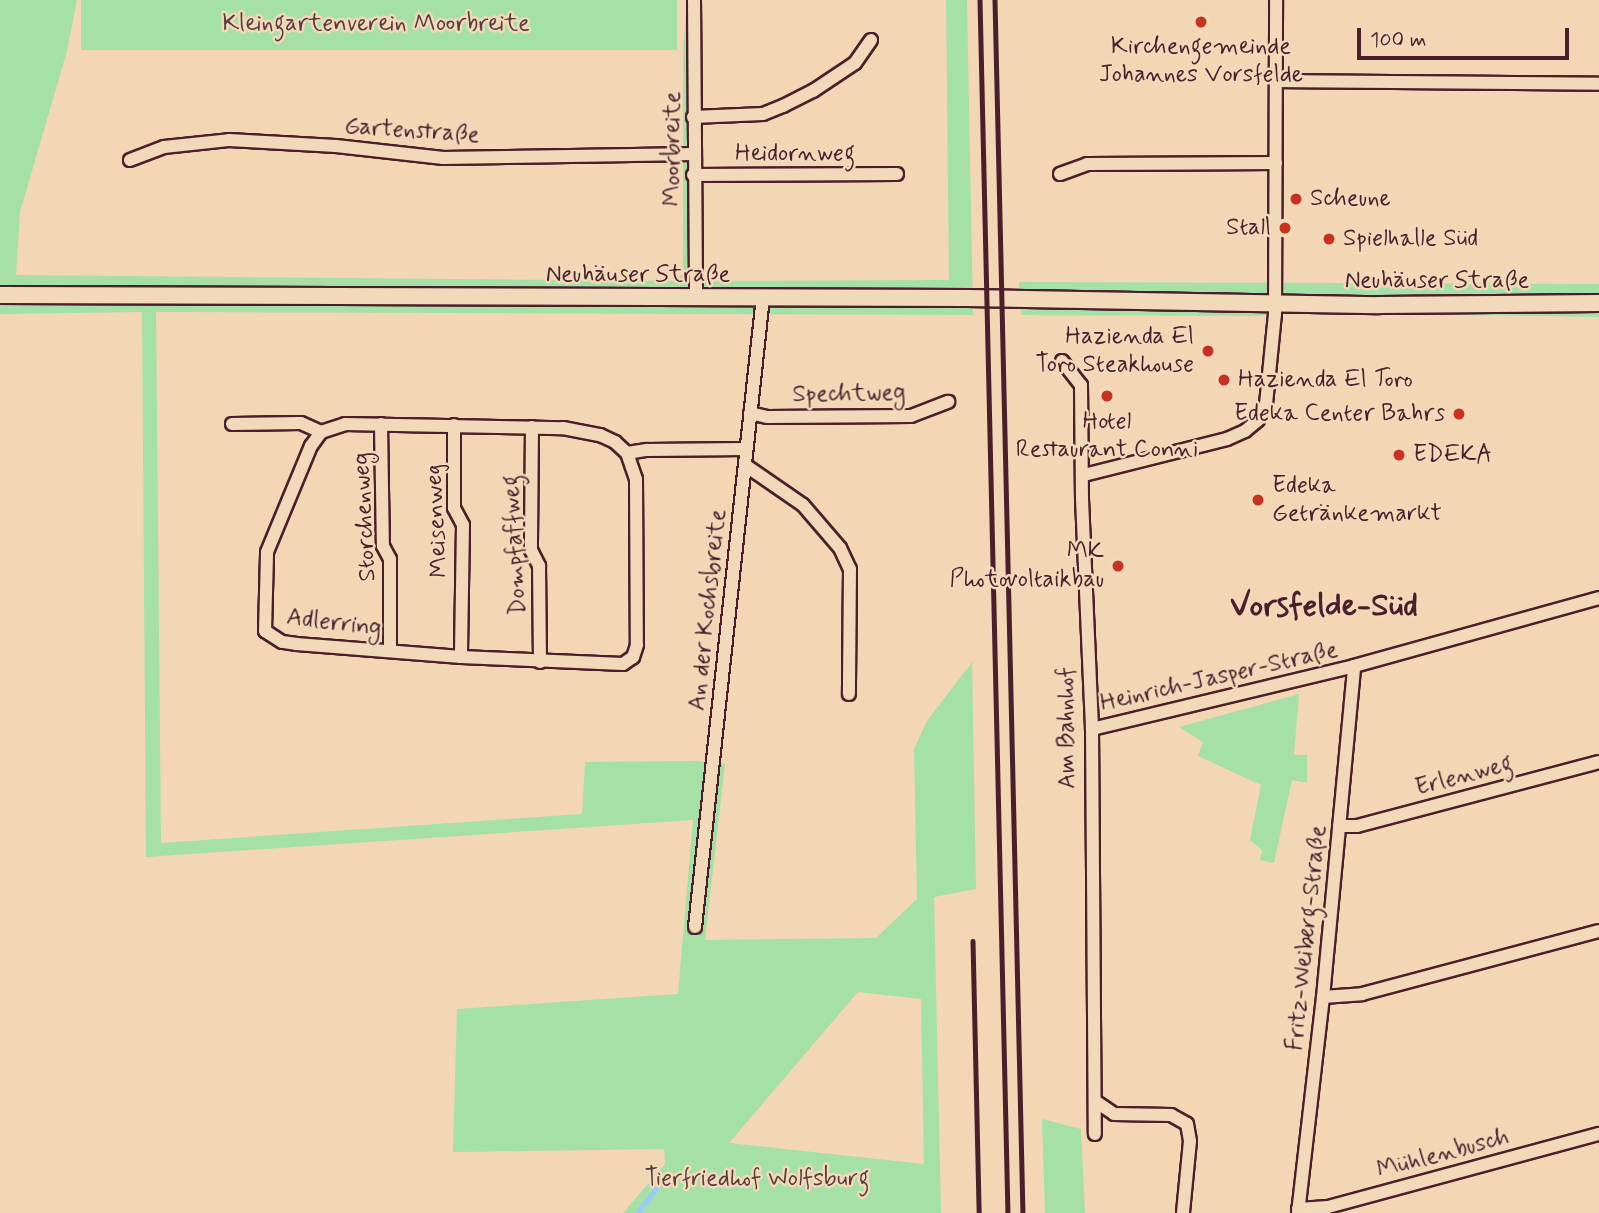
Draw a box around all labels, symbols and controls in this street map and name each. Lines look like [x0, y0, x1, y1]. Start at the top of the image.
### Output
park label: Kleingartenverein Moorbreite [223, 10, 529, 38]
marker: Kirchengemeinde Johannes Vorsfelde [1193, 14, 1209, 30]
scale bar [1361, 14, 1573, 58]
text: 100 m [1370, 26, 1426, 54]
place label: Kirchengemeinde Johannes Vorsfelde [1101, 33, 1301, 89]
street label: Moorbreite [659, 92, 687, 206]
street label: Gartenstraße [343, 112, 481, 150]
street label: Heidornweg [735, 140, 855, 168]
place label: Scheune [1310, 185, 1391, 213]
marker: Scheune [1288, 191, 1304, 207]
place label: Stall [1226, 214, 1271, 242]
marker: Stall [1277, 220, 1293, 236]
place label: Spielhalle Süd [1343, 225, 1478, 253]
marker: Spielhalle Süd [1321, 231, 1337, 247]
street label: Neuhäuser Straße [548, 261, 728, 289]
street label: Neuhäuser Straße [1347, 267, 1527, 295]
place label: Hazienda El Toro Steakhouse [1035, 323, 1194, 379]
marker: Hazienda El Toro Steakhouse [1200, 343, 1216, 359]
place label: Hazienda El Toro [1238, 366, 1411, 394]
marker: Hazienda El Toro [1216, 372, 1232, 388]
street label: Spechtweg [792, 379, 906, 409]
marker: Hotel Restaurant Conni [1099, 388, 1115, 404]
place label: Edeka Center Bahrs [1232, 400, 1445, 428]
marker: Edeka Center Bahrs [1451, 406, 1467, 422]
place label: Hotel Restaurant Conni [1016, 408, 1198, 464]
place label: EDEKA [1413, 441, 1492, 469]
marker: EDEKA [1391, 447, 1407, 463]
street label: Storchenweg [347, 452, 383, 582]
street label: Meisenweg [420, 463, 454, 579]
place label: Edeka Getränkemarkt [1272, 472, 1442, 528]
street label: Dompfaffweg [497, 474, 533, 616]
marker: Edeka Getränkemarkt [1250, 492, 1266, 508]
street label: An der Kochsbreite [683, 508, 733, 712]
place label: MK Photovoltaikbau [949, 538, 1104, 594]
marker: MK Photovoltaikbau [1110, 558, 1126, 574]
district label: Vorsfelde-Süd [1230, 587, 1418, 625]
street label: Adlerring [285, 603, 383, 643]
street label: Heinrich-Jasper-Straße [1097, 636, 1341, 718]
street label: Am Bahnhof [1051, 662, 1083, 794]
street label: Erlenweg [1412, 749, 1516, 803]
street label: Fritz-Weiberg-Straße [1281, 824, 1333, 1052]
street label: Mühlenbusch [1374, 1123, 1512, 1185]
park label: Tierfriedhof Wolfsburg [643, 1165, 871, 1193]

